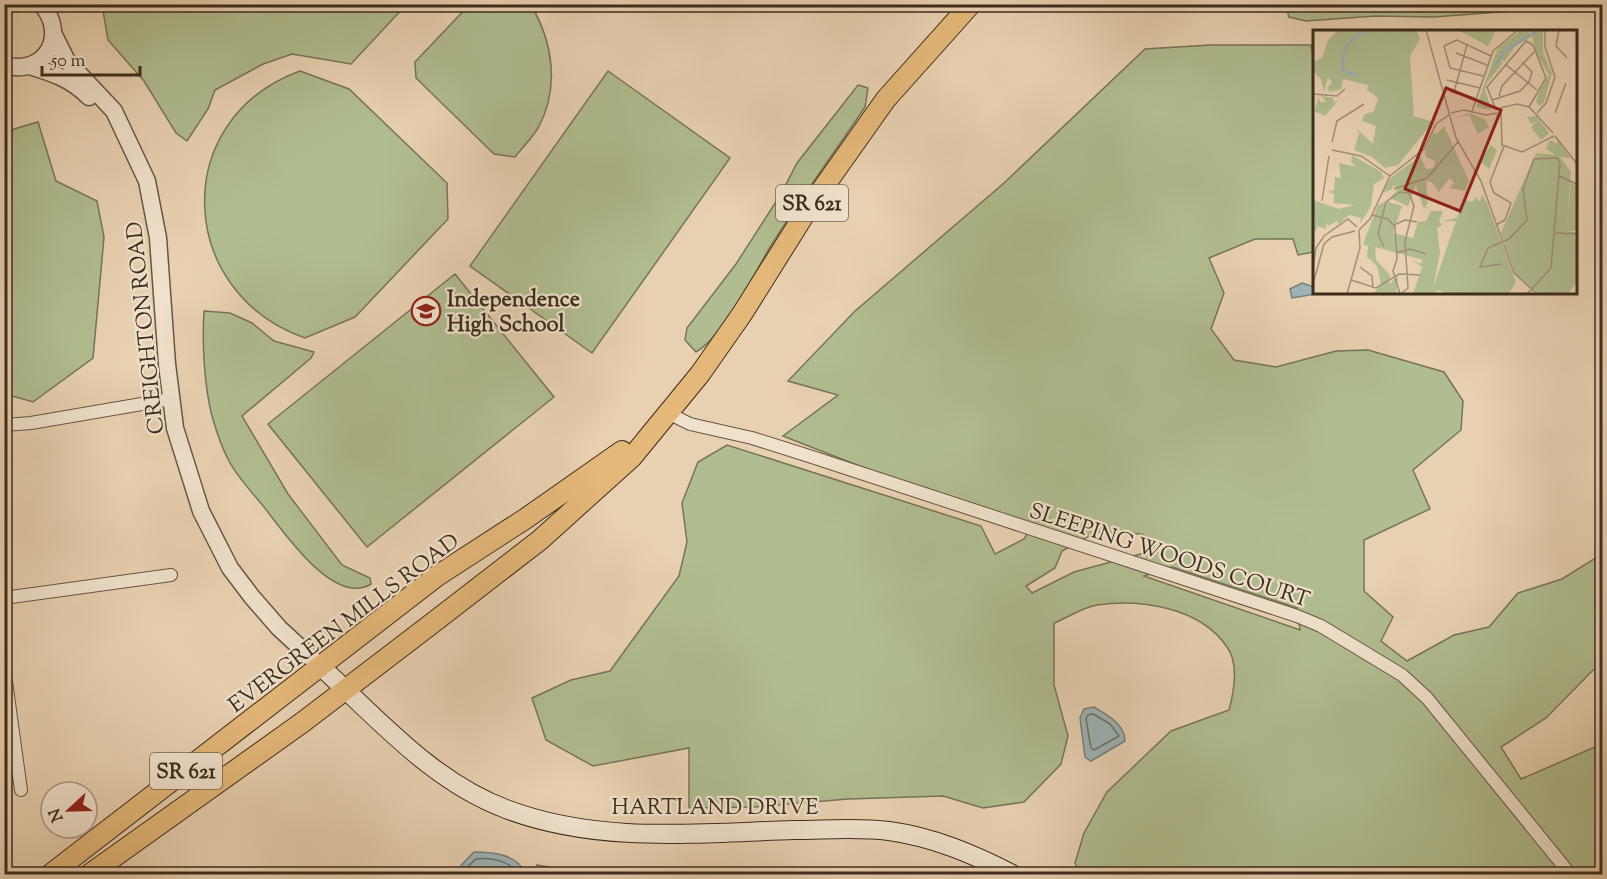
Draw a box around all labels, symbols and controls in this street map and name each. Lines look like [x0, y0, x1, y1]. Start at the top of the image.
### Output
inset map [1313, 30, 1577, 294]
scale bar [42, 39, 140, 77]
text: 50 m [50, 49, 86, 75]
road number: SR 621 [776, 185, 848, 221]
street label: CREIGHTON ROAD [120, 220, 174, 436]
place label: Independence High School [447, 285, 580, 342]
school or university icon: Independence High School [410, 295, 442, 327]
street label: SLEEPING WOODS COURT [1025, 496, 1314, 618]
street label: EVERGREEN MILLS ROAD [223, 527, 467, 722]
road number: SR 621 [150, 753, 222, 789]
north arrow [39, 780, 99, 840]
street label: HARTLAND DRIVE [612, 793, 818, 825]
text: N [44, 804, 70, 825]

